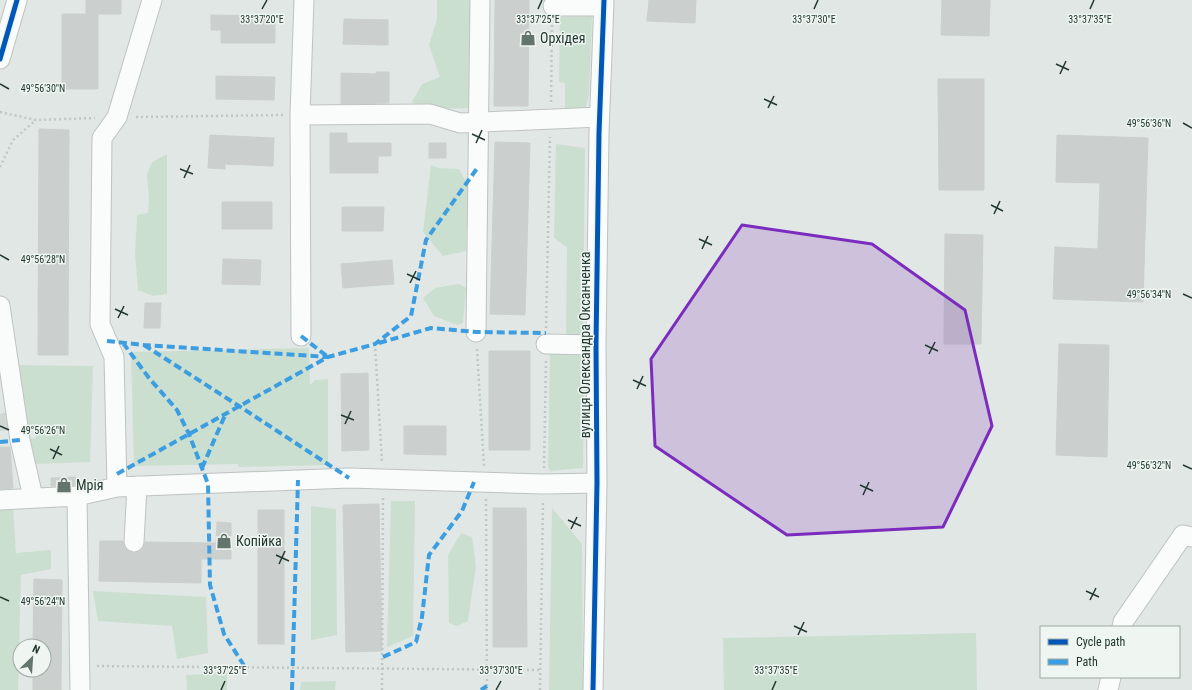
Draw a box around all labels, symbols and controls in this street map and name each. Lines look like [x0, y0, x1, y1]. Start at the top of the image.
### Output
text: 33°37'20"E [240, 14, 284, 25]
text: 33°37'25"E [516, 14, 560, 25]
text: 33°37'30"E [792, 14, 836, 25]
text: 33°37'35"E [1068, 14, 1112, 25]
shop icon: Орхідея [519, 29, 537, 47]
place label: Орхідея [540, 30, 585, 46]
text: 49°56'30"N [21, 83, 65, 94]
text: 49°56'36"N [1127, 118, 1171, 129]
street label: вулиця Олександра Оксанченка [577, 252, 593, 438]
text: 49°56'28"N [21, 254, 65, 265]
text: 49°56'34"N [1127, 289, 1171, 300]
text: 49°56'26"N [21, 425, 65, 436]
text: 49°56'32"N [1127, 460, 1171, 471]
shop icon: Мрія [55, 476, 73, 494]
place label: Мрія [76, 477, 103, 493]
shop icon: Копійка [215, 532, 233, 550]
place label: Копійка [236, 533, 282, 549]
text: 49°56'24"N [21, 596, 65, 607]
legend [1040, 626, 1180, 678]
text: Cycle path [1076, 635, 1126, 649]
north arrow [12, 638, 52, 678]
text: N [30, 642, 42, 657]
text: Path [1076, 655, 1098, 669]
text: 33°37'25"E [203, 665, 247, 676]
text: 33°37'30"E [479, 665, 523, 676]
text: 33°37'35"E [754, 665, 798, 676]

